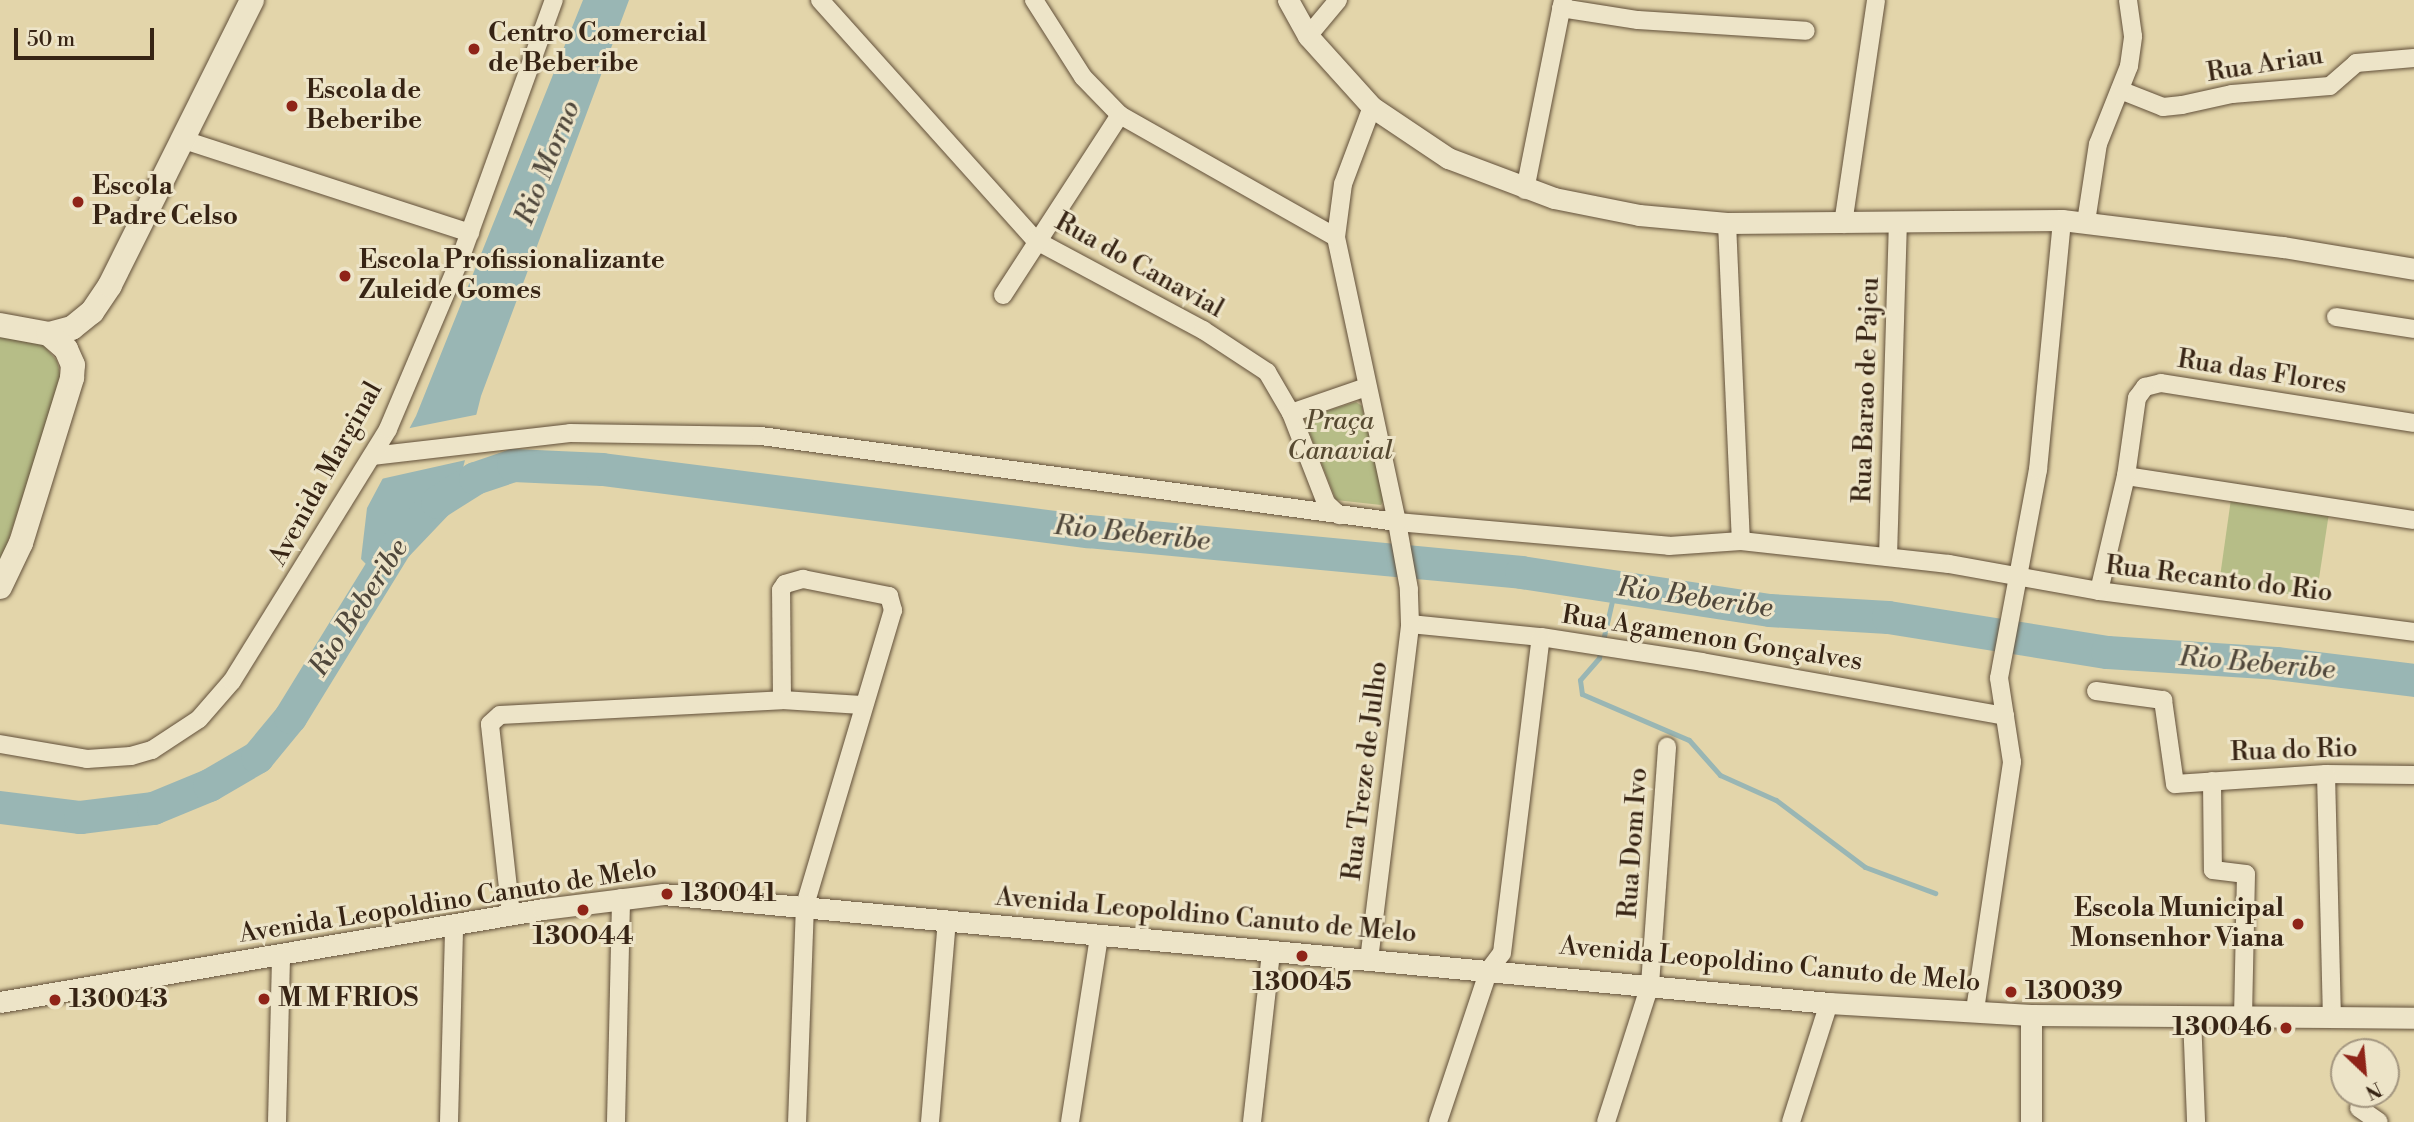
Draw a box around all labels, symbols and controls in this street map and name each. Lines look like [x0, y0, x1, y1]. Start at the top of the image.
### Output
scale bar [18, 14, 158, 58]
place label: Centro Comercial de Beberibe [488, 18, 707, 80]
text: 50 m [27, 27, 75, 53]
street label: Rua Ariau [2205, 40, 2325, 90]
marker: Centro Comercial de Beberibe [466, 41, 482, 57]
place label: Escola de Beberibe [306, 75, 422, 136]
water label: Rio Morno [508, 96, 588, 230]
marker: Escola de Beberibe [284, 98, 300, 114]
place label: Escola Padre Celso [92, 171, 238, 232]
marker: Escola Padre Celso [70, 194, 86, 210]
street label: Rua do Canavial [1049, 207, 1229, 325]
place label: Escola Profissionalizante Zuleide Gomes [359, 245, 665, 306]
marker: Escola Profissionalizante Zuleide Gomes [337, 268, 353, 284]
street label: Rua Barao de Pajeu [1847, 276, 1887, 504]
street label: Rua das Flores [2175, 344, 2349, 402]
street label: Avenida Marginal [263, 377, 389, 571]
park label: Praça Canavial [1287, 406, 1393, 467]
water label: Rio Beberibe [1052, 509, 1212, 559]
water label: Rio Beberibe [302, 533, 416, 683]
street label: Rua Recanto do Rio [2104, 551, 2334, 609]
water label: Rio Beberibe [1615, 570, 1775, 626]
street label: Rua Agamenon Gonçalves [1559, 600, 1865, 678]
water label: Rio Beberibe [2177, 640, 2337, 688]
street label: Rua Treze de Julho [1337, 660, 1395, 882]
street label: Rua do Rio [2230, 733, 2358, 769]
street label: Rua Dom Ivo [1613, 767, 1655, 919]
street label: Avenida Leopoldino Canuto de Melo [237, 854, 659, 950]
place label: 130041 [681, 878, 777, 910]
street label: Avenida Leopoldino Canuto de Melo [994, 882, 1418, 950]
marker: 130041 [659, 886, 675, 902]
place label: Escola Municipal Monsenhor Viana [2070, 893, 2284, 954]
marker: 130044 [575, 902, 591, 918]
marker: Escola Municipal Monsenhor Viana [2290, 916, 2306, 932]
place label: 130044 [532, 921, 634, 953]
street label: Avenida Leopoldino Canuto de Melo [1558, 931, 1982, 999]
marker: 130045 [1294, 948, 1310, 964]
place label: 130045 [1252, 967, 1352, 999]
place label: 130039 [2025, 976, 2123, 1008]
place label: M M FRIOS [278, 983, 418, 1015]
place label: 130043 [69, 984, 168, 1016]
marker: 130039 [2003, 984, 2019, 1000]
marker: M M FRIOS [256, 991, 272, 1007]
marker: 130043 [47, 992, 63, 1008]
place label: 130046 [2172, 1012, 2272, 1044]
marker: 130046 [2278, 1020, 2294, 1036]
north arrow [2330, 1038, 2400, 1108]
text: N [2361, 1076, 2385, 1104]

